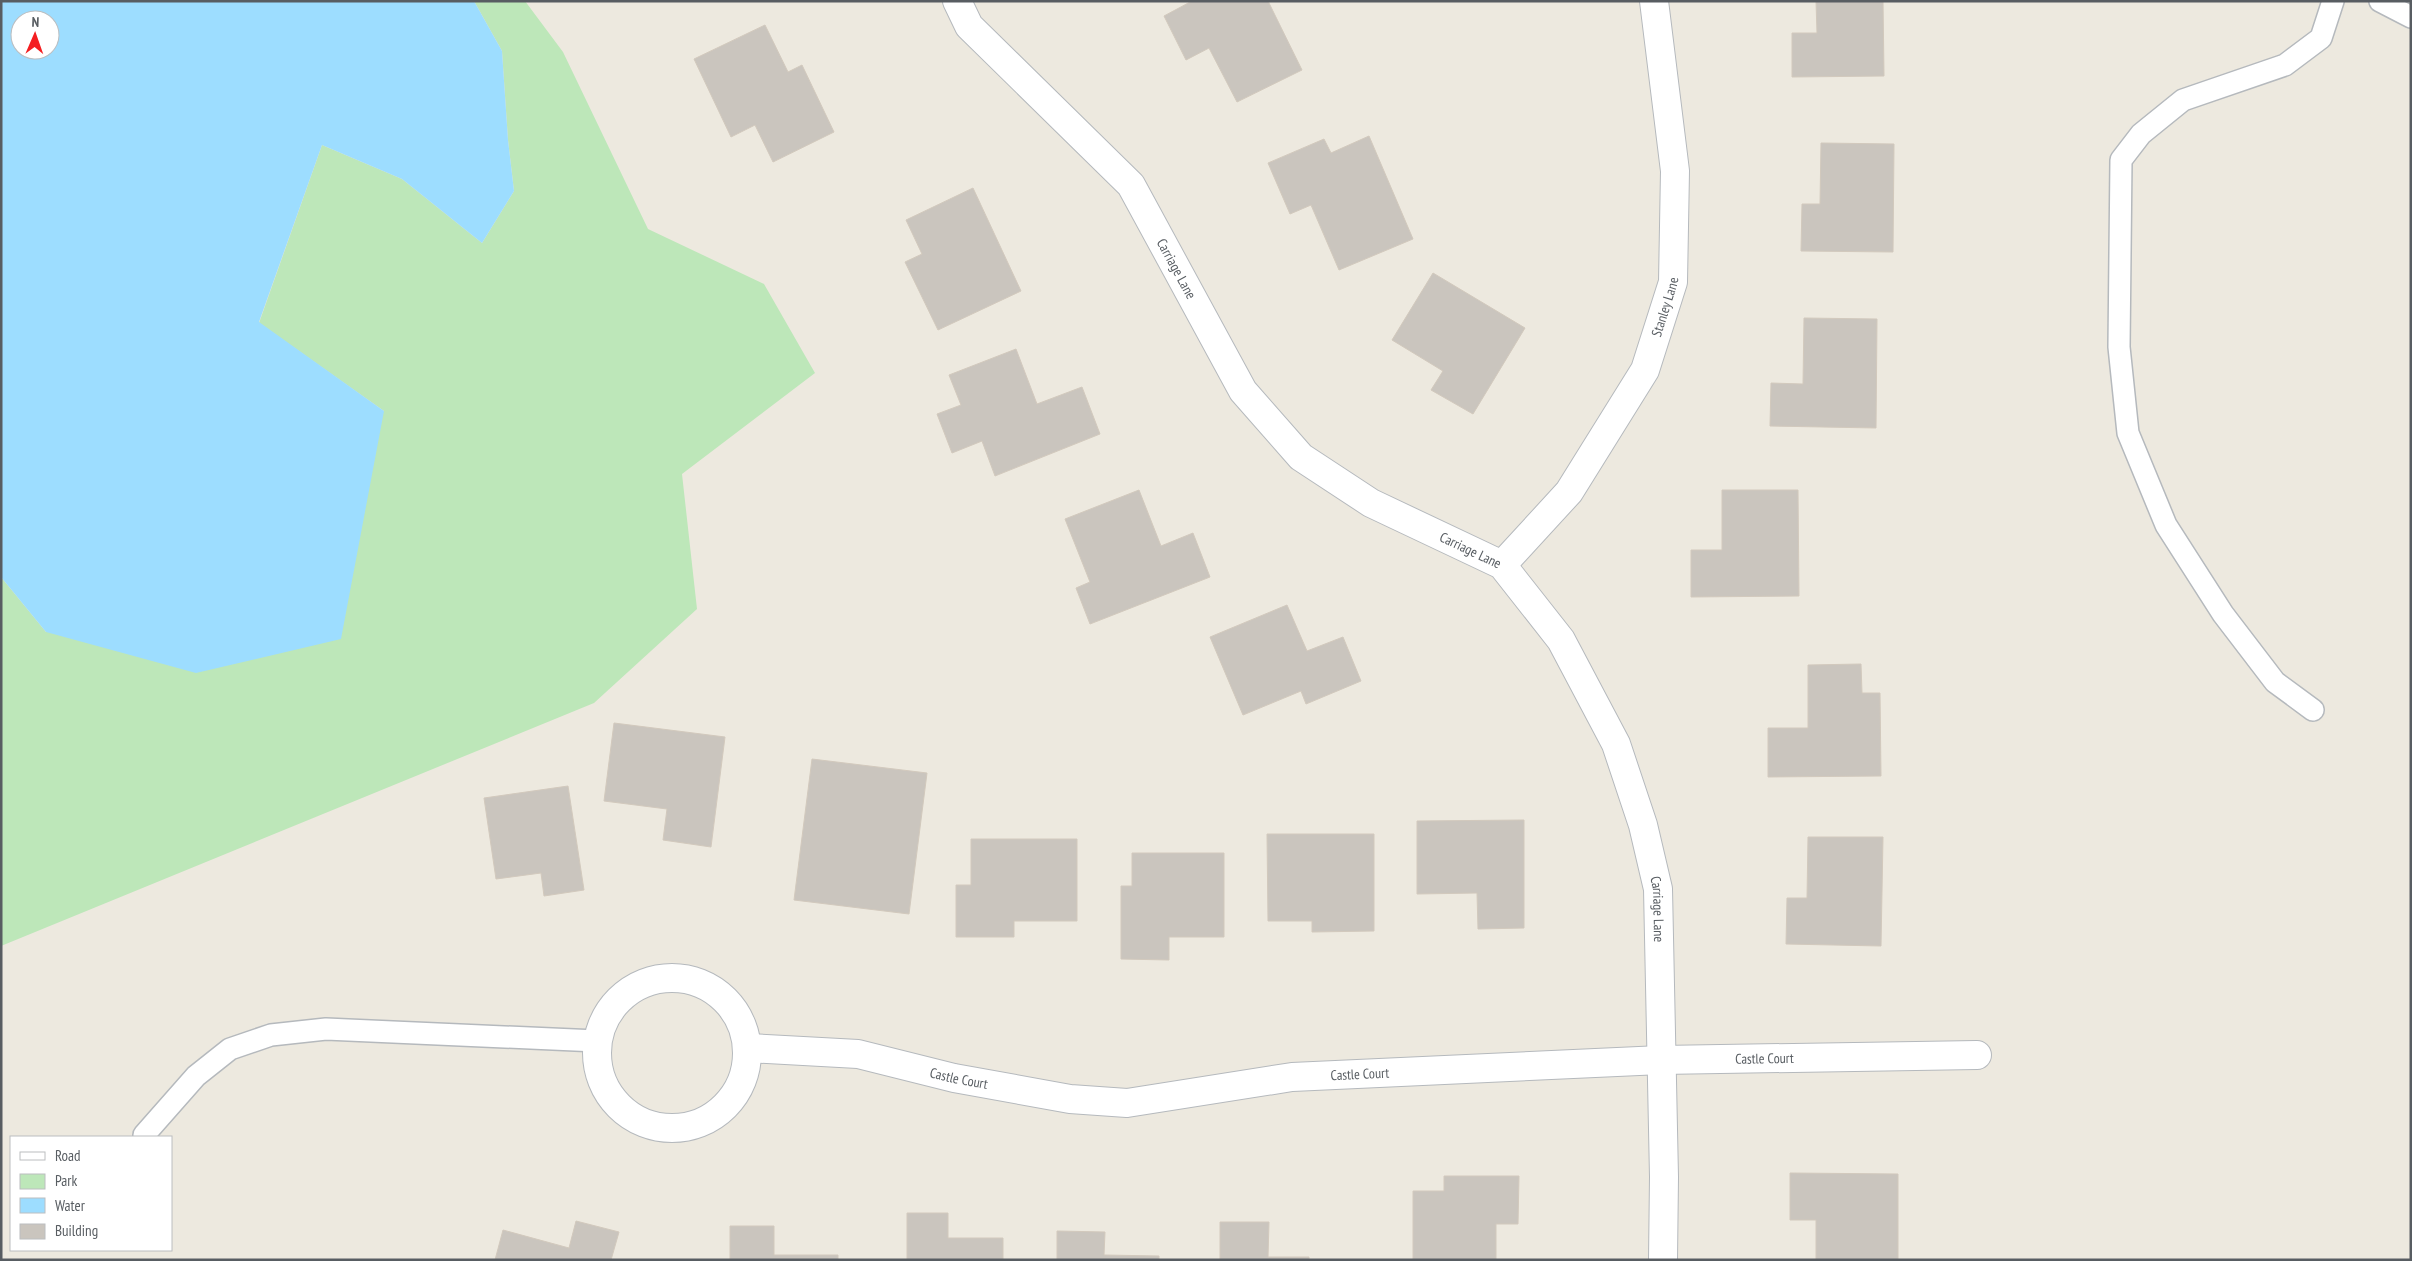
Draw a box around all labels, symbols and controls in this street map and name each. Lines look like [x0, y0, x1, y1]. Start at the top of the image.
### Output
north arrow [10, 10, 60, 60]
text: N [31, 13, 40, 31]
street label: Carriage Lane [1153, 235, 1200, 302]
street label: Stanley Lane [1647, 277, 1682, 339]
street label: Carriage Lane [1437, 528, 1505, 573]
street label: Carriage Lane [1646, 874, 1668, 943]
street label: Castle Court [1735, 1049, 1794, 1068]
street label: Castle Court [928, 1063, 989, 1093]
street label: Castle Court [1330, 1064, 1390, 1084]
legend [10, 1136, 172, 1251]
text: Road [55, 1146, 81, 1165]
text: Park [55, 1171, 77, 1190]
text: Water [55, 1196, 86, 1215]
text: Building [55, 1221, 98, 1240]

